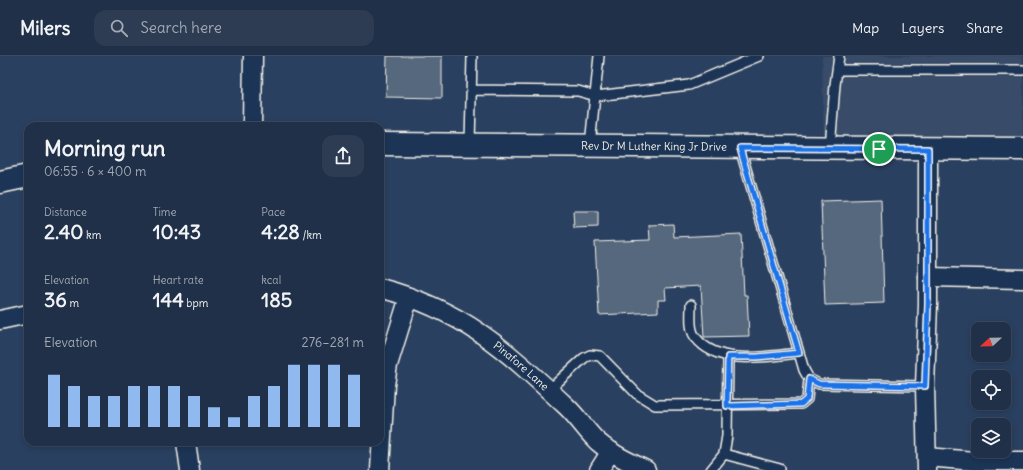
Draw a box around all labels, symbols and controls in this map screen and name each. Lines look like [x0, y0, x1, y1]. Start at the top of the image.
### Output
search box [94, 10, 374, 46]
text: Milers [20, 16, 70, 40]
icon: search [108, 17, 130, 39]
text: Search here [140, 18, 222, 37]
text: Map [852, 19, 879, 37]
text: Layers [901, 19, 944, 37]
text: Share [966, 19, 1003, 37]
pin [862, 132, 896, 166]
text: Morning run [44, 134, 166, 162]
button: share [322, 135, 364, 177]
icon: arrive [868, 138, 890, 160]
street label: Rev Dr M Luther King Jr Drive [581, 139, 727, 154]
text: 06:55 · 6 × 400 m [44, 163, 146, 180]
text: Distance [44, 205, 87, 219]
text: Time [153, 205, 176, 219]
text: Pace [261, 205, 285, 219]
text: 2.40 [44, 219, 83, 244]
text: 10:43 [153, 219, 201, 244]
text: 4:28 [261, 219, 300, 244]
text: km [83, 228, 101, 242]
text: /km [300, 228, 322, 242]
text: Elevation [44, 273, 89, 287]
text: Heart rate [153, 273, 204, 287]
text: kcal [261, 273, 281, 287]
text: 36 [44, 287, 67, 312]
text: 144 [153, 287, 184, 312]
text: 185 [261, 287, 292, 312]
text: m [67, 296, 79, 310]
text: bpm [184, 296, 208, 310]
north arrow [971, 322, 1011, 362]
map controls [971, 322, 1011, 458]
text: Elevation [44, 334, 97, 351]
text: 276–281 m [302, 334, 364, 351]
street label: Pinafore Lane [491, 338, 552, 394]
button: locate [971, 370, 1011, 410]
button: layers [971, 418, 1011, 458]

